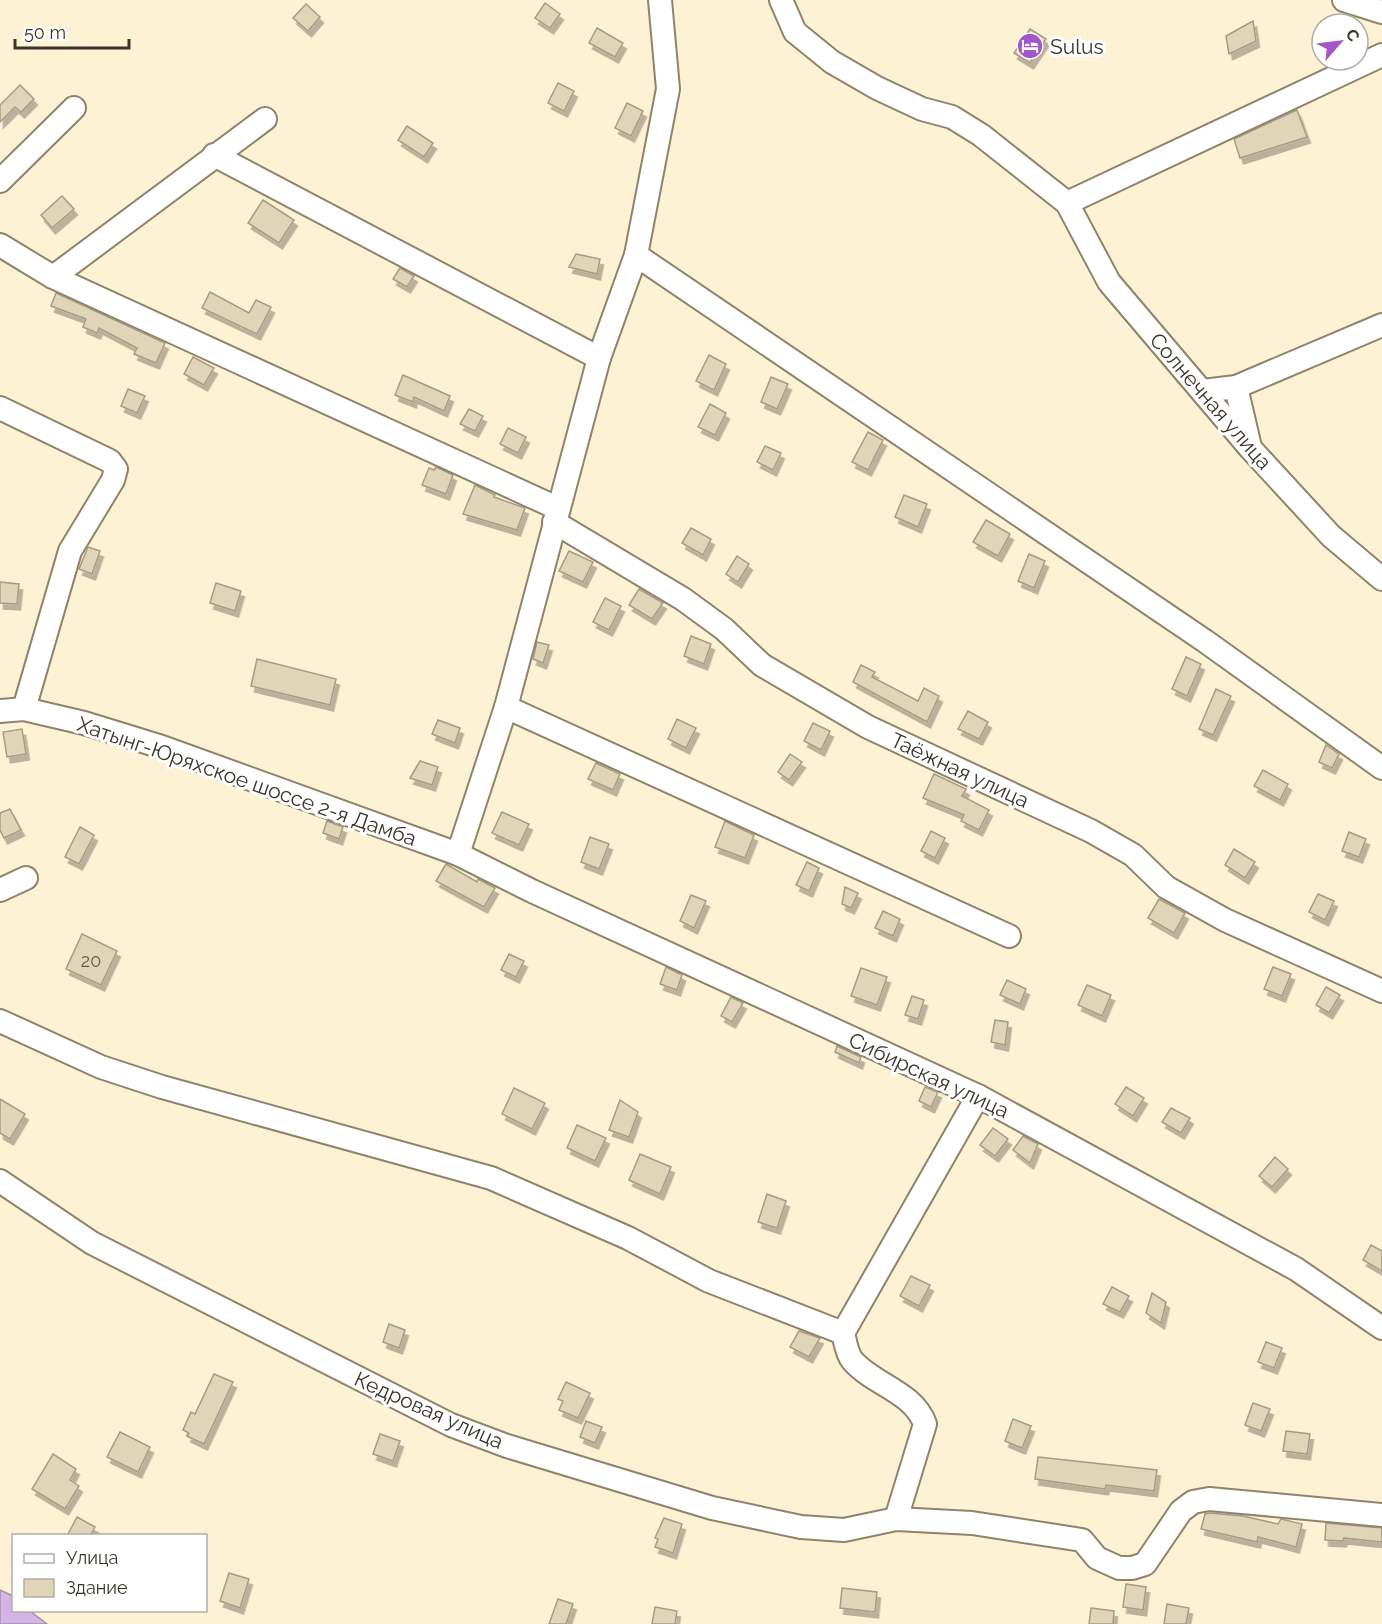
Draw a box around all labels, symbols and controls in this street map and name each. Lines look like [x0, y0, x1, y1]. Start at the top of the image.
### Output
scale bar [15, 12, 129, 50]
north arrow [1310, 12, 1370, 72]
text: 50 m [24, 22, 66, 43]
text: С [1342, 26, 1364, 45]
hotel icon: Sulus [1015, 31, 1045, 61]
place label: Sulus [1050, 34, 1104, 59]
street label: Солнечная улица [1145, 328, 1277, 474]
street label: Хатынг-Юряхское шоссе 2-я Дамба [74, 711, 420, 851]
street label: Таёжная улица [887, 727, 1033, 813]
house number: 20 [81, 950, 101, 971]
street label: Сибирская улица [845, 1027, 1013, 1123]
street label: Кедровая улица [351, 1366, 507, 1454]
legend [12, 1534, 207, 1612]
text: Улица [66, 1547, 118, 1568]
text: Здание [66, 1577, 128, 1598]

